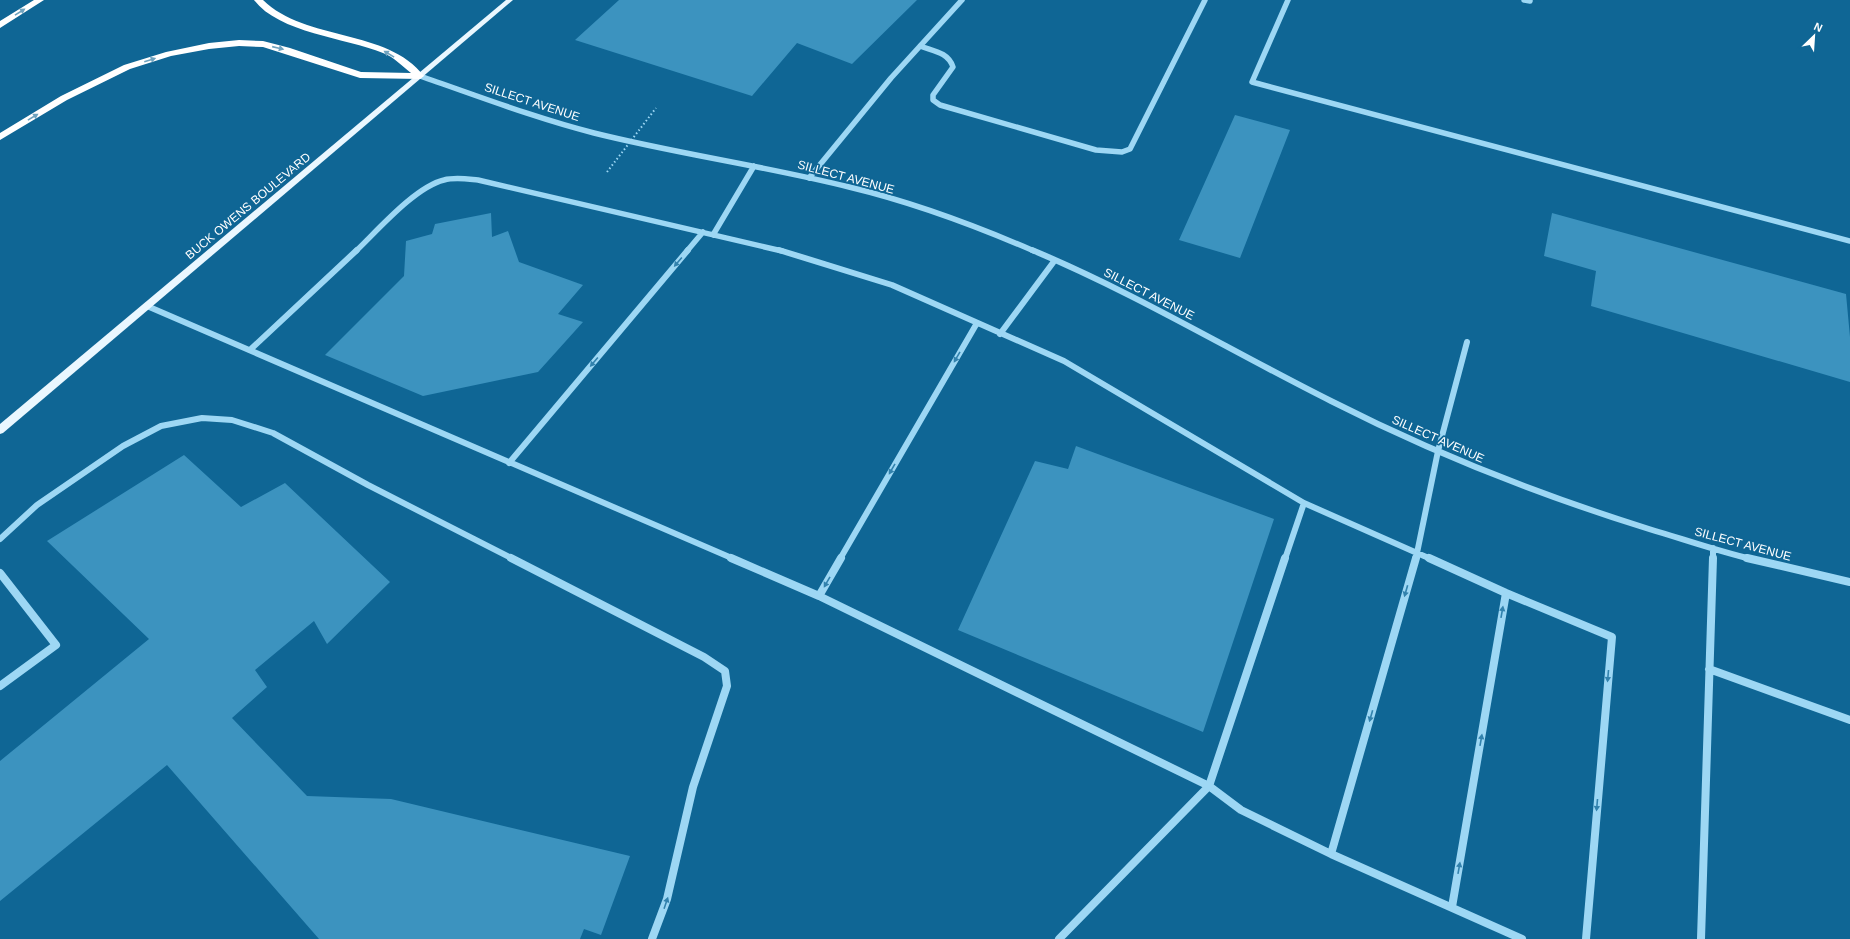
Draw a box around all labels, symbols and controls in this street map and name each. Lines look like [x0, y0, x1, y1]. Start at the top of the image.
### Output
one-way arrow [14, 9, 26, 16]
north arrow [1794, 16, 1834, 56]
text: N [1812, 20, 1824, 34]
one-way arrow [271, 45, 284, 51]
one-way arrow [383, 50, 395, 57]
one-way arrow [144, 57, 156, 63]
street label: SILLECT AVENUE [482, 80, 582, 124]
one-way arrow [27, 113, 39, 120]
street label: BUCK OWENS BOULEVARD [183, 149, 313, 262]
street label: SILLECT AVENUE [796, 157, 896, 197]
one-way arrow [673, 257, 682, 267]
street label: SILLECT AVENUE [1101, 265, 1197, 323]
one-way arrow [954, 351, 961, 363]
one-way arrow [590, 356, 599, 367]
street label: SILLECT AVENUE [1390, 412, 1486, 466]
one-way arrow [888, 463, 895, 475]
street label: SILLECT AVENUE [1693, 524, 1793, 564]
one-way arrow [823, 576, 830, 588]
one-way arrow [1403, 585, 1409, 597]
one-way arrow [1500, 606, 1506, 618]
one-way arrow [1605, 670, 1612, 682]
one-way arrow [1367, 710, 1373, 722]
one-way arrow [1478, 734, 1484, 746]
one-way arrow [1594, 799, 1601, 811]
one-way arrow [1456, 862, 1462, 874]
one-way arrow [663, 896, 669, 908]

